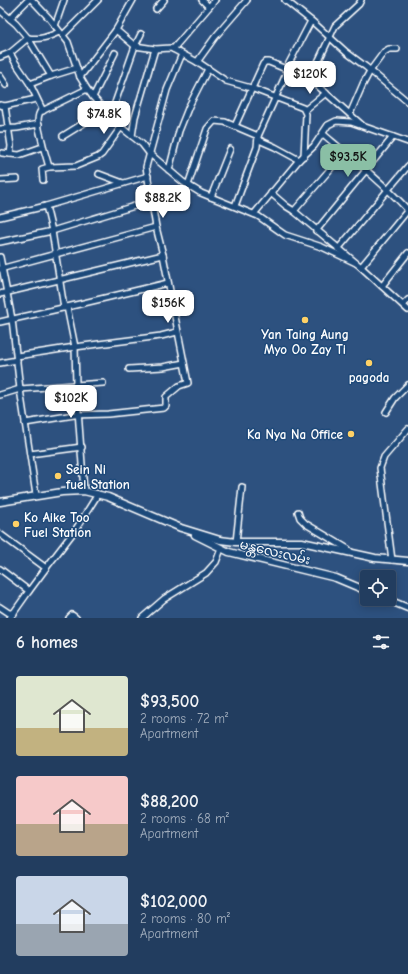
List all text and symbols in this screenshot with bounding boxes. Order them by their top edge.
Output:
pin: $120K [282,61,338,95]
text: $120K [293,66,327,81]
pin: $74.8K [71,101,137,135]
text: $74.8K [86,106,122,121]
pin: $93.5K [315,144,381,178]
text: $93.5K [329,149,367,164]
pin: $88.2K [130,185,196,219]
text: $88.2K [144,190,182,205]
pin: $156K [140,290,196,324]
text: $156K [151,295,185,310]
marker: Yan Taing Aung Myo Oo Zay Ti [300,315,310,325]
place label: Yan Taing Aung Myo Oo Zay Ti [261,327,349,357]
marker: pagoda [364,358,374,368]
place label: pagoda [349,370,389,385]
pin: $102K [43,385,99,419]
text: $102K [54,390,88,405]
place label: Ka Nya Na Office [247,427,344,442]
marker: Ka Nya Na Office [346,429,356,439]
place label: Sein Ni fuel Station [65,462,130,492]
marker: Sein Ni fuel Station [53,471,63,481]
place label: Ko Aike Too Fuel Station [24,510,91,540]
marker: Ko Aike Too Fuel Station [11,519,21,529]
street label: မန္တလေးလမ်း [238,536,312,570]
map controls [360,570,396,606]
button: locate [360,570,396,606]
icon: filters [370,631,392,653]
text: 6 homes [16,633,78,652]
icon: home [48,692,96,740]
text: $93,500 [140,692,199,711]
text: 2 rooms · 72 m² [140,711,228,726]
text: Apartment [140,726,198,741]
icon: home [48,792,96,840]
text: $88,200 [140,792,199,811]
text: 2 rooms · 68 m² [140,811,229,826]
text: Apartment [140,826,198,841]
icon: home [48,892,96,940]
text: $102,000 [140,892,208,911]
text: 2 rooms · 80 m² [140,911,230,926]
text: Apartment [140,926,198,941]

